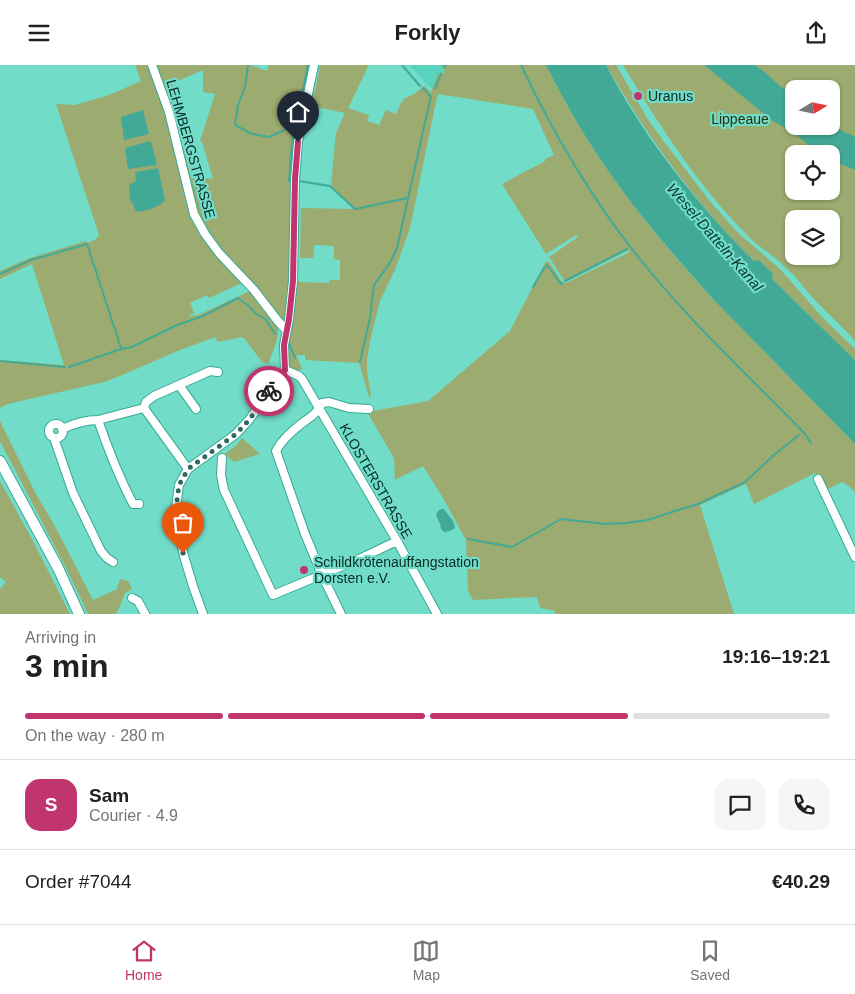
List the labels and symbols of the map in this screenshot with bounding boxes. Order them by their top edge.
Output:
street label: LEHMBERGSTRASSE [163,78,219,220]
north arrow [785,80,840,135]
place label: Uranus [648,88,693,104]
marker: Uranus [632,90,644,102]
pin [277,91,319,142]
park label: Lippeaue [711,111,769,127]
water label: Wesel-Datteln-Kanal [664,180,767,295]
courier [244,366,294,416]
street label: KLOSTERSTRASSE [336,420,416,542]
pin [162,502,204,553]
place label: Schildkrötenauffangstation Dorsten e.V. [314,554,479,586]
marker: Schildkrötenauffangstation Dorsten e.V. [298,564,310,576]

